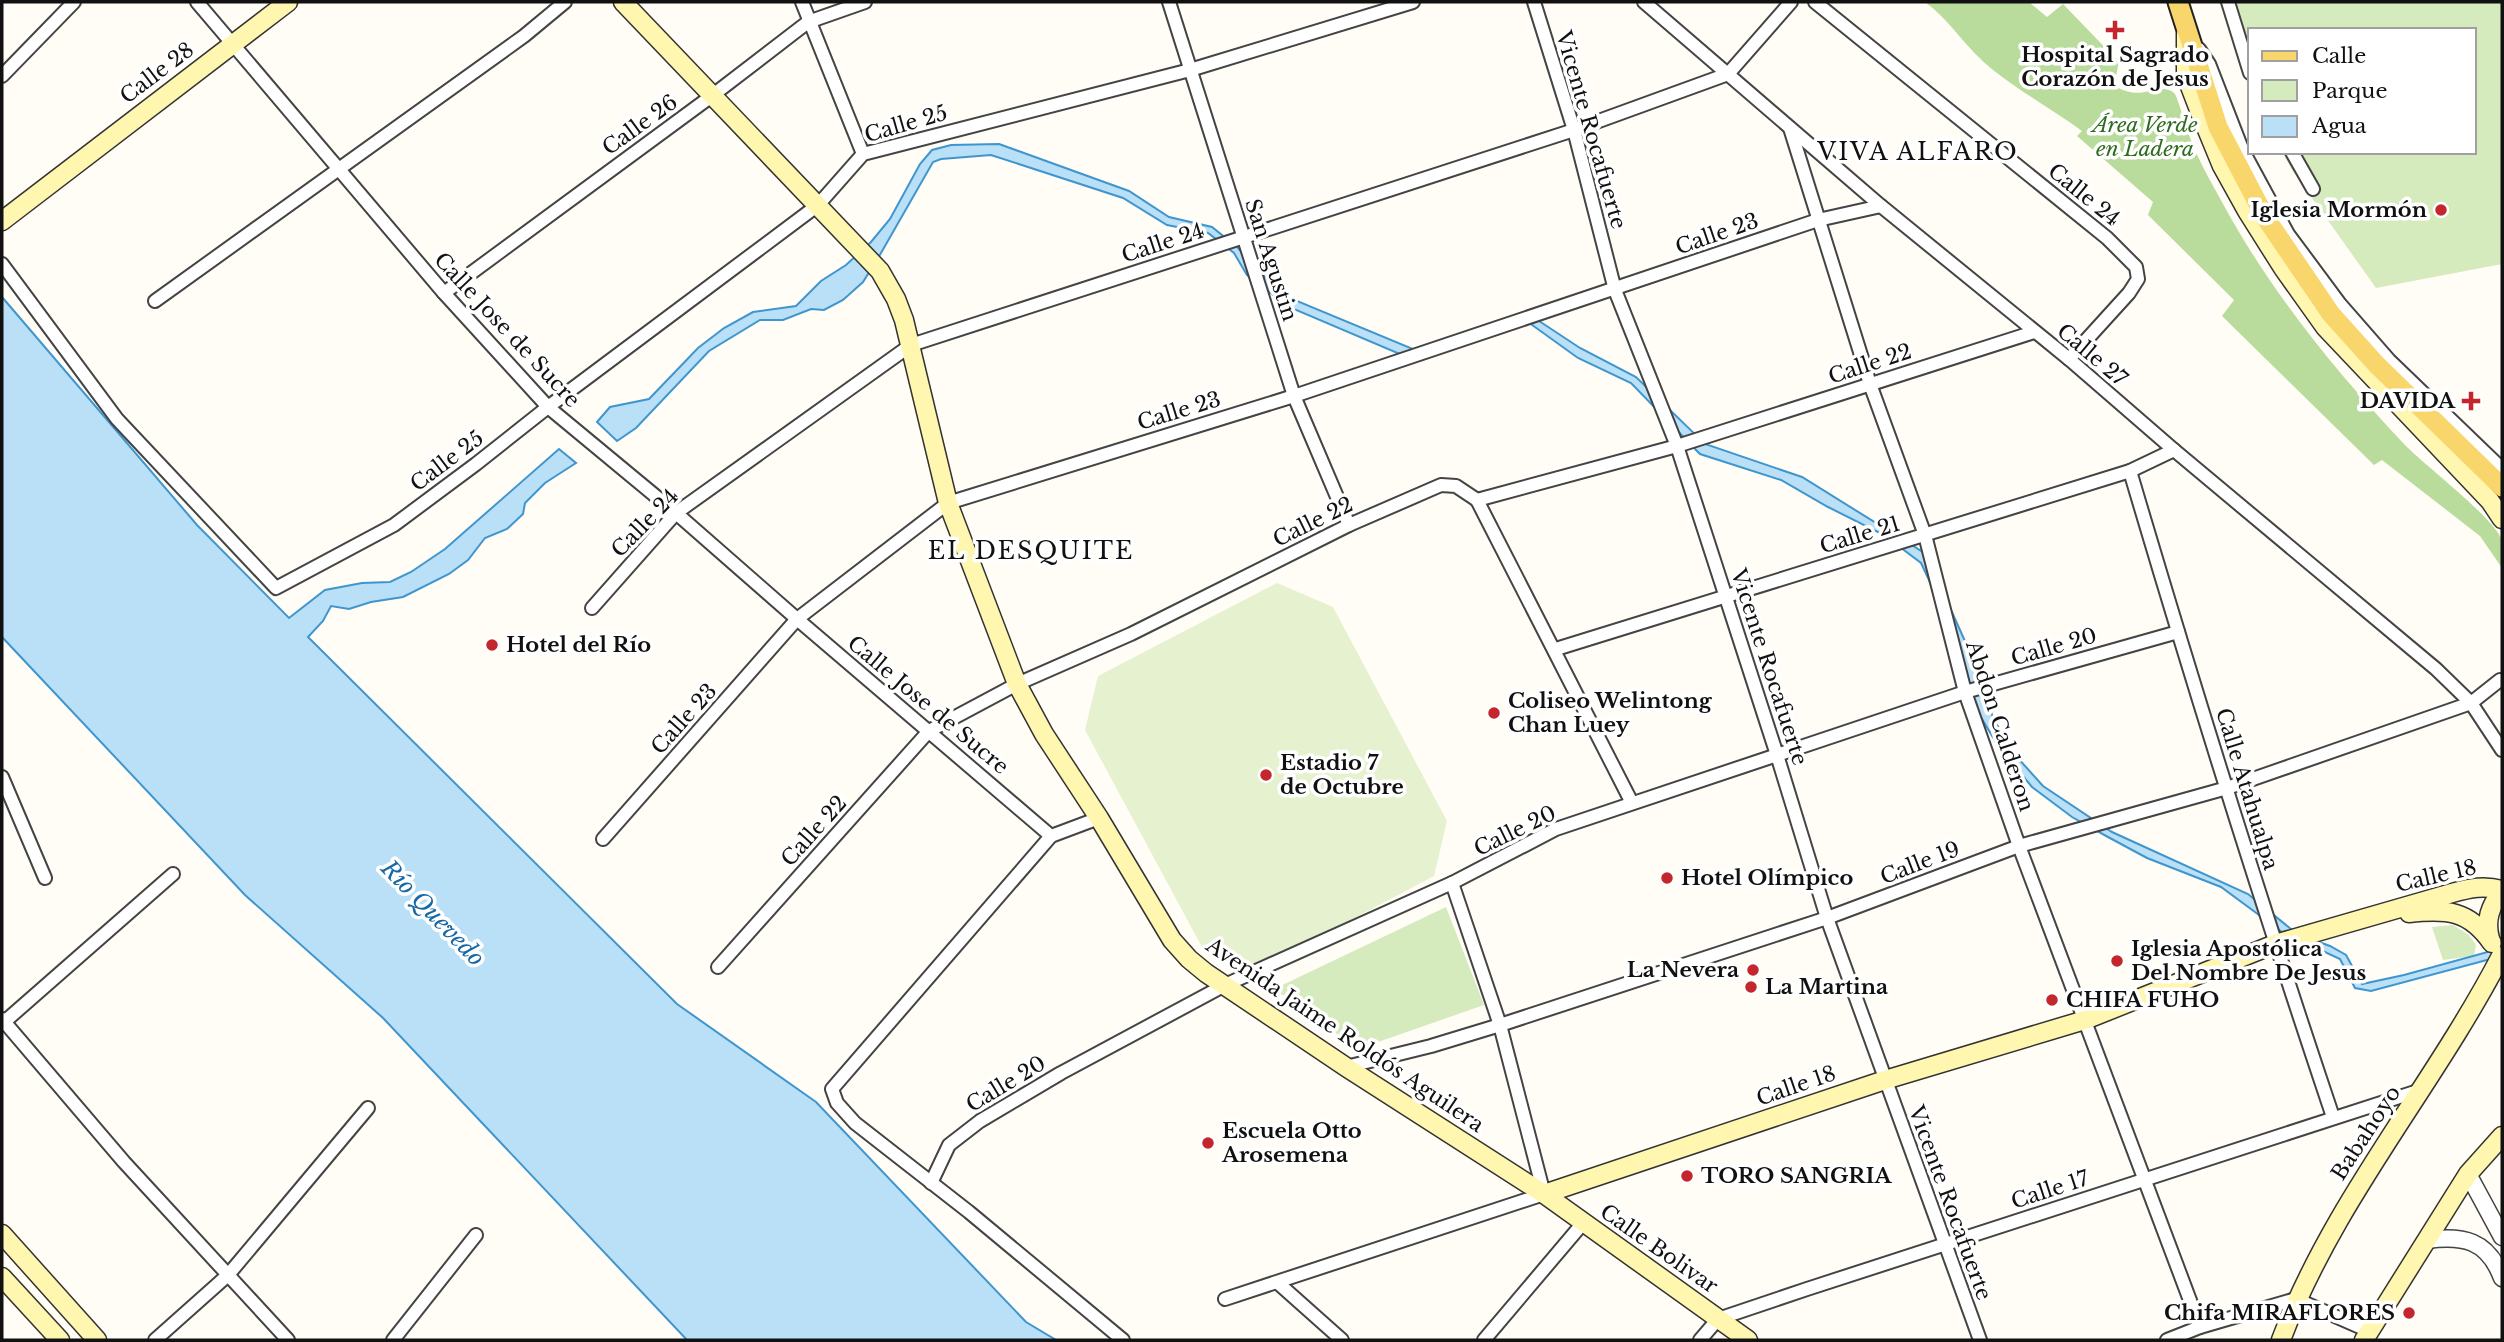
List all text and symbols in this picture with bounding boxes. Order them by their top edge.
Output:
marker: Hospital Sagrado Corazón de Jesus [2105,20,2125,40]
street label: Vicente Rocafuerte [1550,27,1632,232]
legend [2248,28,2476,154]
street label: Calle 28 [115,37,199,109]
place label: Hospital Sagrado Corazón de Jesus [2021,42,2209,92]
text: Calle [2312,43,2366,69]
text: Parque [2312,78,2387,104]
street label: Calle 26 [597,89,683,161]
street label: Calle 25 [862,100,950,148]
park label: Área Verde en Ladera [2089,112,2198,162]
text: Agua [2311,113,2367,139]
district label: VIVA ALFARO [1816,137,2019,166]
street label: Calle 24 [2043,158,2125,232]
street label: San Agustin [1239,196,1303,324]
place label: Iglesia Mormón [2251,197,2427,223]
marker: Iglesia Mormón [2433,202,2449,218]
street label: Calle 23 [1672,208,1762,260]
street label: Calle 24 [1118,217,1208,269]
street label: Calle Jose de Sucre [429,247,585,413]
street label: Calle 27 [2052,318,2133,392]
street label: Calle 22 [1825,338,1915,390]
street label: Calle 23 [1134,386,1224,436]
place label: DAVIDA [2360,388,2456,414]
marker: DAVIDA [2461,391,2481,411]
street label: Calle 25 [405,425,489,497]
street label: Calle 24 [606,483,684,563]
street label: Calle 22 [1269,491,1357,553]
street label: Calle 21 [1817,511,1903,559]
district label: EL DESQUITE [928,536,1134,565]
street label: Vicente Rocafuerte [1725,565,1813,768]
street label: Calle 20 [2008,622,2100,672]
street label: Calle Jose de Sucre [842,630,1014,780]
place label: Hotel del Río [506,632,651,658]
street label: Abdon Calderon [1960,636,2040,815]
marker: Hotel del Río [484,637,500,653]
street label: Calle 23 [646,678,722,760]
place label: Coliseo Welintong Chan Luey [1508,688,1713,738]
marker: Coliseo Welintong Chan Luey [1486,705,1502,721]
street label: Calle Atahualpa [2210,705,2284,873]
place label: Estadio 7 de Octubre [1280,750,1404,800]
marker: Estadio 7 de Octubre [1258,767,1274,783]
street label: Calle 22 [776,790,852,872]
street label: Calle 20 [1470,800,1560,862]
street label: Calle 19 [1877,836,1963,890]
water label: Río Quevedo [375,853,490,972]
street label: Calle 18 [2393,854,2479,898]
place label: Hotel Olímpico [1681,865,1853,891]
marker: Hotel Olímpico [1659,870,1675,886]
street label: Avenida Jaime Roldós Aguilera [1200,931,1489,1138]
place label: Iglesia Apostólica Del Nombre De Jesus [2131,936,2367,986]
marker: Iglesia Apostólica Del Nombre De Jesus [2109,953,2125,969]
place label: La Nevera [1627,957,1739,983]
marker: La Nevera [1745,962,1761,978]
place label: La Martina [1765,974,1888,1000]
marker: La Martina [1743,979,1759,995]
place label: CHIFA FUHO [2066,987,2219,1013]
marker: CHIFA FUHO [2044,992,2060,1008]
street label: Calle 20 [962,1050,1050,1118]
street label: Calle 18 [1753,1060,1839,1112]
street label: Babahoyo [2326,1081,2406,1185]
street label: Vicente Rocafuerte [1902,1101,1997,1304]
place label: Escuela Otto Arosemena [1221,1118,1362,1168]
marker: Escuela Otto Arosemena [1200,1135,1216,1151]
place label: TORO SANGRIA [1701,1163,1892,1189]
street label: Calle 17 [2008,1165,2093,1215]
marker: TORO SANGRIA [1679,1168,1695,1184]
street label: Calle Bolivar [1595,1199,1723,1299]
place label: Chifa MIRAFLORES [2164,1300,2395,1326]
marker: Chifa MIRAFLORES [2401,1305,2417,1321]

